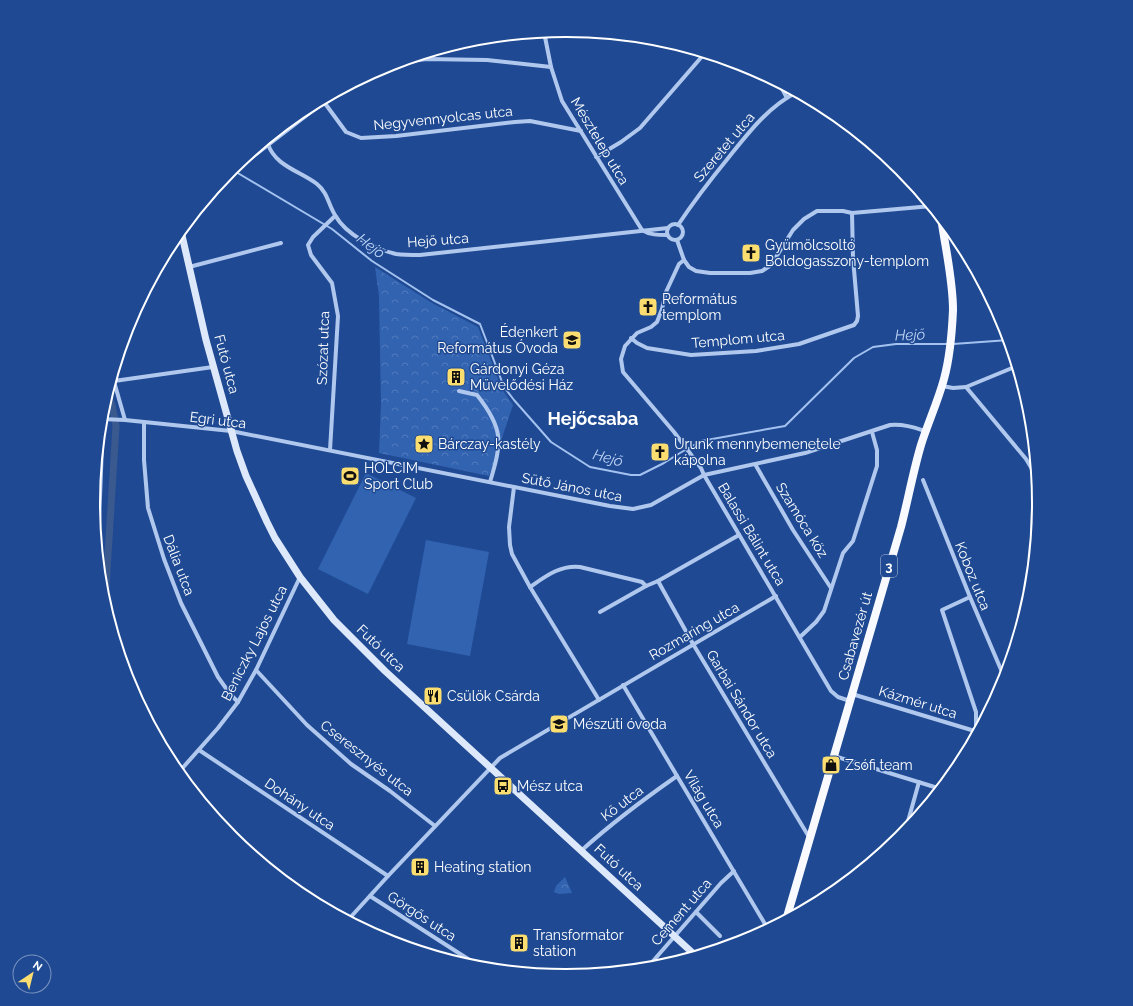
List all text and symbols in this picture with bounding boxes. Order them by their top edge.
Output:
street label: Mésztelep utca [568,94,632,188]
street label: Negyvennyolcas utca [373,103,513,133]
street label: Szeretet utca [690,109,758,185]
water label: Hejő [353,230,389,262]
street label: Hejő utca [407,230,469,250]
place label: Gyümölcsoltó Boldogasszony-templom [765,237,929,269]
church icon: Gyümölcsoltó Boldogasszony-templom [740,242,762,264]
place label: Református templom [662,291,737,323]
church icon: Református templom [637,296,659,318]
street label: Szózat utca [314,311,332,385]
place label: Édenkert Református Óvoda [437,323,558,356]
water label: Hejő [894,325,926,345]
street label: Templom utca [691,327,785,351]
school or university icon: Édenkert Református Óvoda [561,329,583,351]
street label: Futó utca [211,333,243,395]
place label: Gárdonyi Géza Művelődési Ház [470,361,573,393]
building icon: Gárdonyi Géza Művelődési Ház [445,366,467,388]
district label: Hejőcsaba [548,408,638,429]
street label: Egri utca [189,409,247,431]
place icon: Bárczay-kastély [413,433,435,455]
place label: Bárczay-kastély [438,436,541,452]
place label: Urunk mennybemenetele kápolna [674,436,841,468]
church icon: Urunk mennybemenetele kápolna [649,441,671,463]
water label: Hejő [591,445,625,471]
place label: HOLCIM Sport Club [364,460,433,492]
sports icon: HOLCIM Sport Club [339,465,361,487]
street label: Sütő János utca [520,469,624,505]
street label: Balassi Bálint utca [715,480,789,588]
street label: Szamóca köz [773,480,831,560]
street label: Dália utca [160,532,198,598]
street label: Koboz utca [952,539,994,613]
road number: 3 [881,555,897,577]
street label: Beniczky Lajos utca [218,583,290,703]
street label: Csabavezér út [835,590,875,682]
street label: Rozmaring utca [646,599,742,663]
street label: Futó utca [354,621,408,675]
street label: Garbai Sándor utca [703,647,781,761]
street label: Kázmér utca [877,683,959,721]
restaurant icon: Csülök Csárda [422,685,444,707]
place label: Csülök Csárda [447,688,540,704]
school or university icon: Mészúti óvoda [548,713,570,735]
place label: Mészúti óvoda [573,716,667,732]
street label: Cseresznyés utca [317,717,417,799]
shop icon: Zsófi team [820,754,842,776]
place label: Zsófi team [845,757,913,773]
street label: Világ utca [681,767,727,831]
street label: Dohány utca [262,775,338,833]
bus stop icon: Mész utca [492,775,514,797]
place label: Mész utca [517,778,583,794]
street label: Kő utca [598,782,646,824]
street label: Futó utca [591,840,647,894]
building icon: Heating station [409,856,431,878]
place label: Heating station [434,859,531,875]
street label: Cement utca [648,875,714,949]
street label: Görgős utca [385,888,459,944]
place label: Transformator station [533,927,624,959]
building icon: Transformator station [508,932,530,954]
north arrow [12,954,52,994]
text: N [30,958,45,974]

